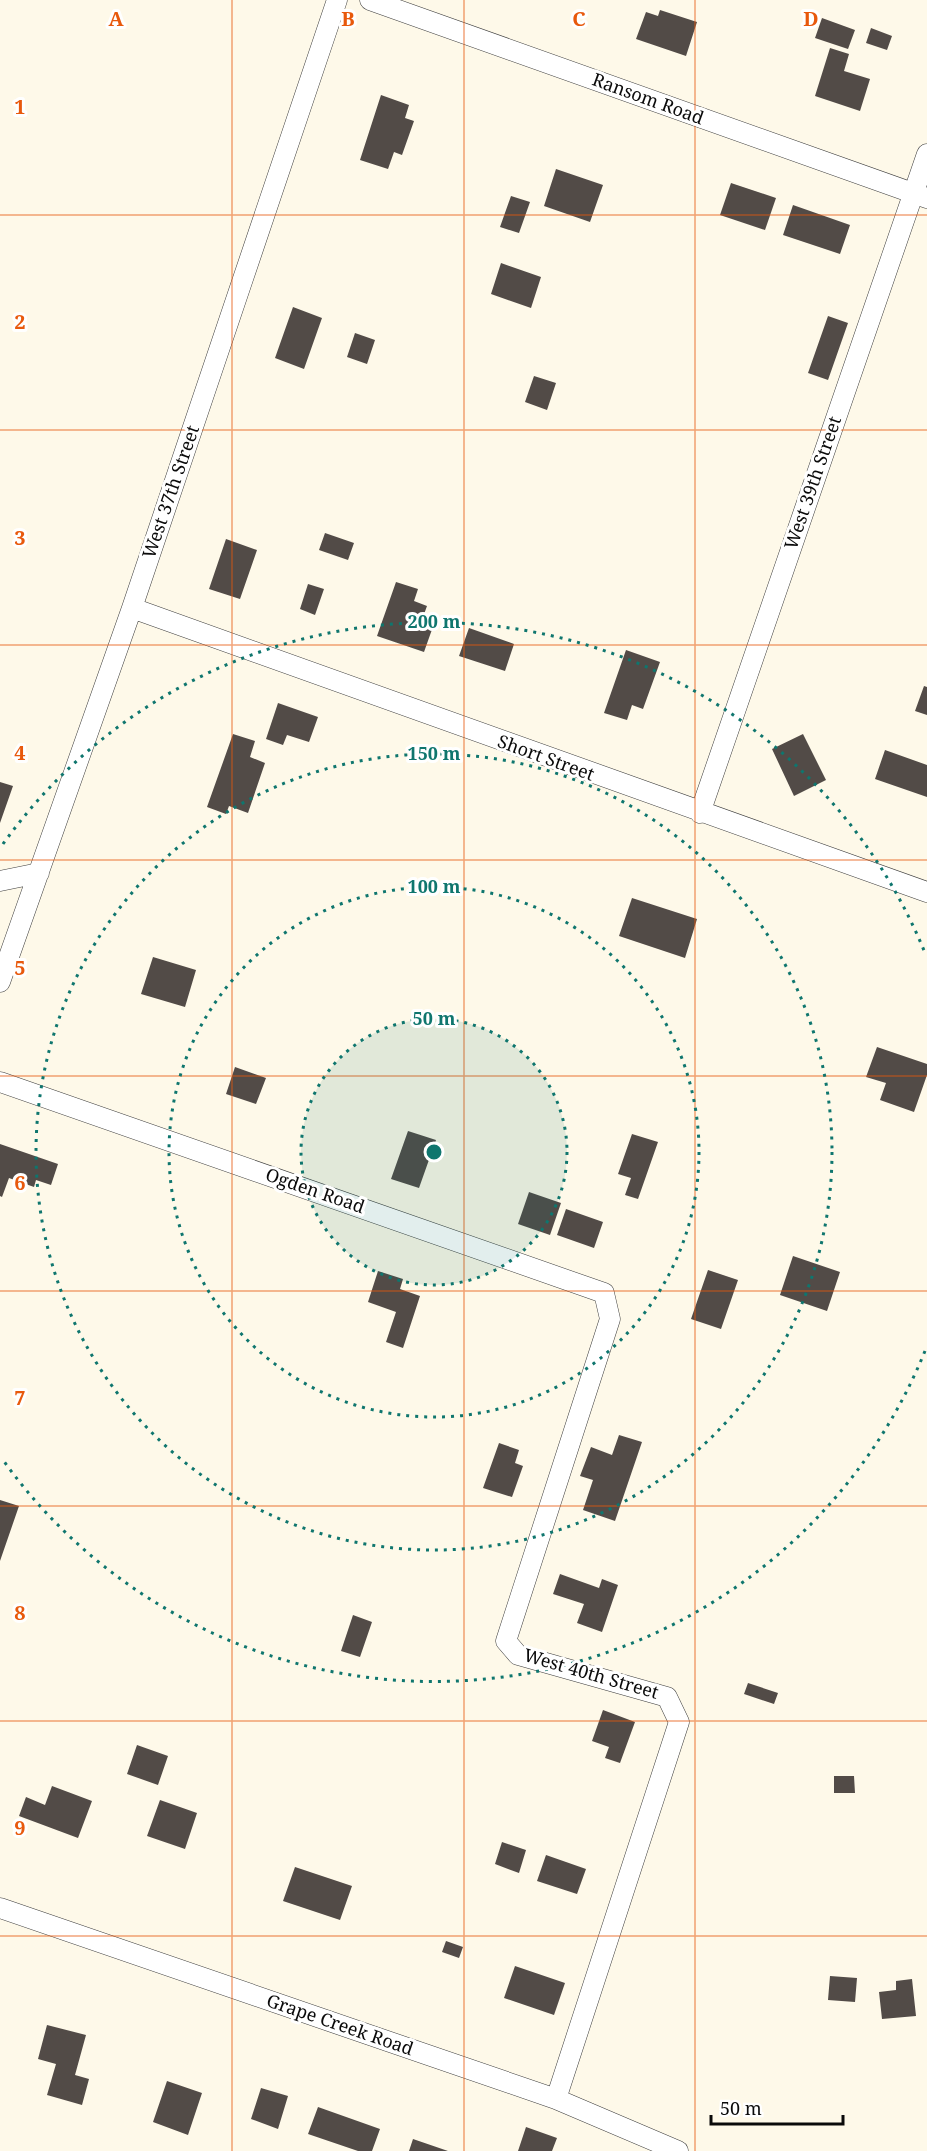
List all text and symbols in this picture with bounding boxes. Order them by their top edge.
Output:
text: A [108,5,124,32]
text: B [341,5,355,32]
text: C [572,5,586,32]
text: D [803,5,819,32]
street label: Ransom Road [589,67,707,129]
text: 1 [14,93,26,120]
text: 2 [14,308,26,335]
street label: West 39th Street [778,413,846,552]
street label: West 37th Street [136,422,204,561]
text: 3 [14,524,26,551]
text: 200 m [408,609,461,633]
street label: Short Street [495,728,598,786]
text: 4 [14,739,26,766]
text: 150 m [408,741,461,765]
text: 100 m [408,874,461,898]
text: 5 [14,954,26,981]
text: 50 m [413,1006,456,1030]
centre of rings [424,1142,444,1162]
street label: Ogden Road [263,1162,368,1218]
text: 6 [14,1169,26,1196]
text: 7 [14,1384,26,1411]
text: 8 [14,1599,26,1626]
street label: West 40th Street [521,1642,662,1704]
text: 9 [14,1814,26,1841]
street label: Grape Creek Road [264,1988,417,2060]
scale bar [711,2088,843,2126]
text: 50 m [720,2096,762,2120]

